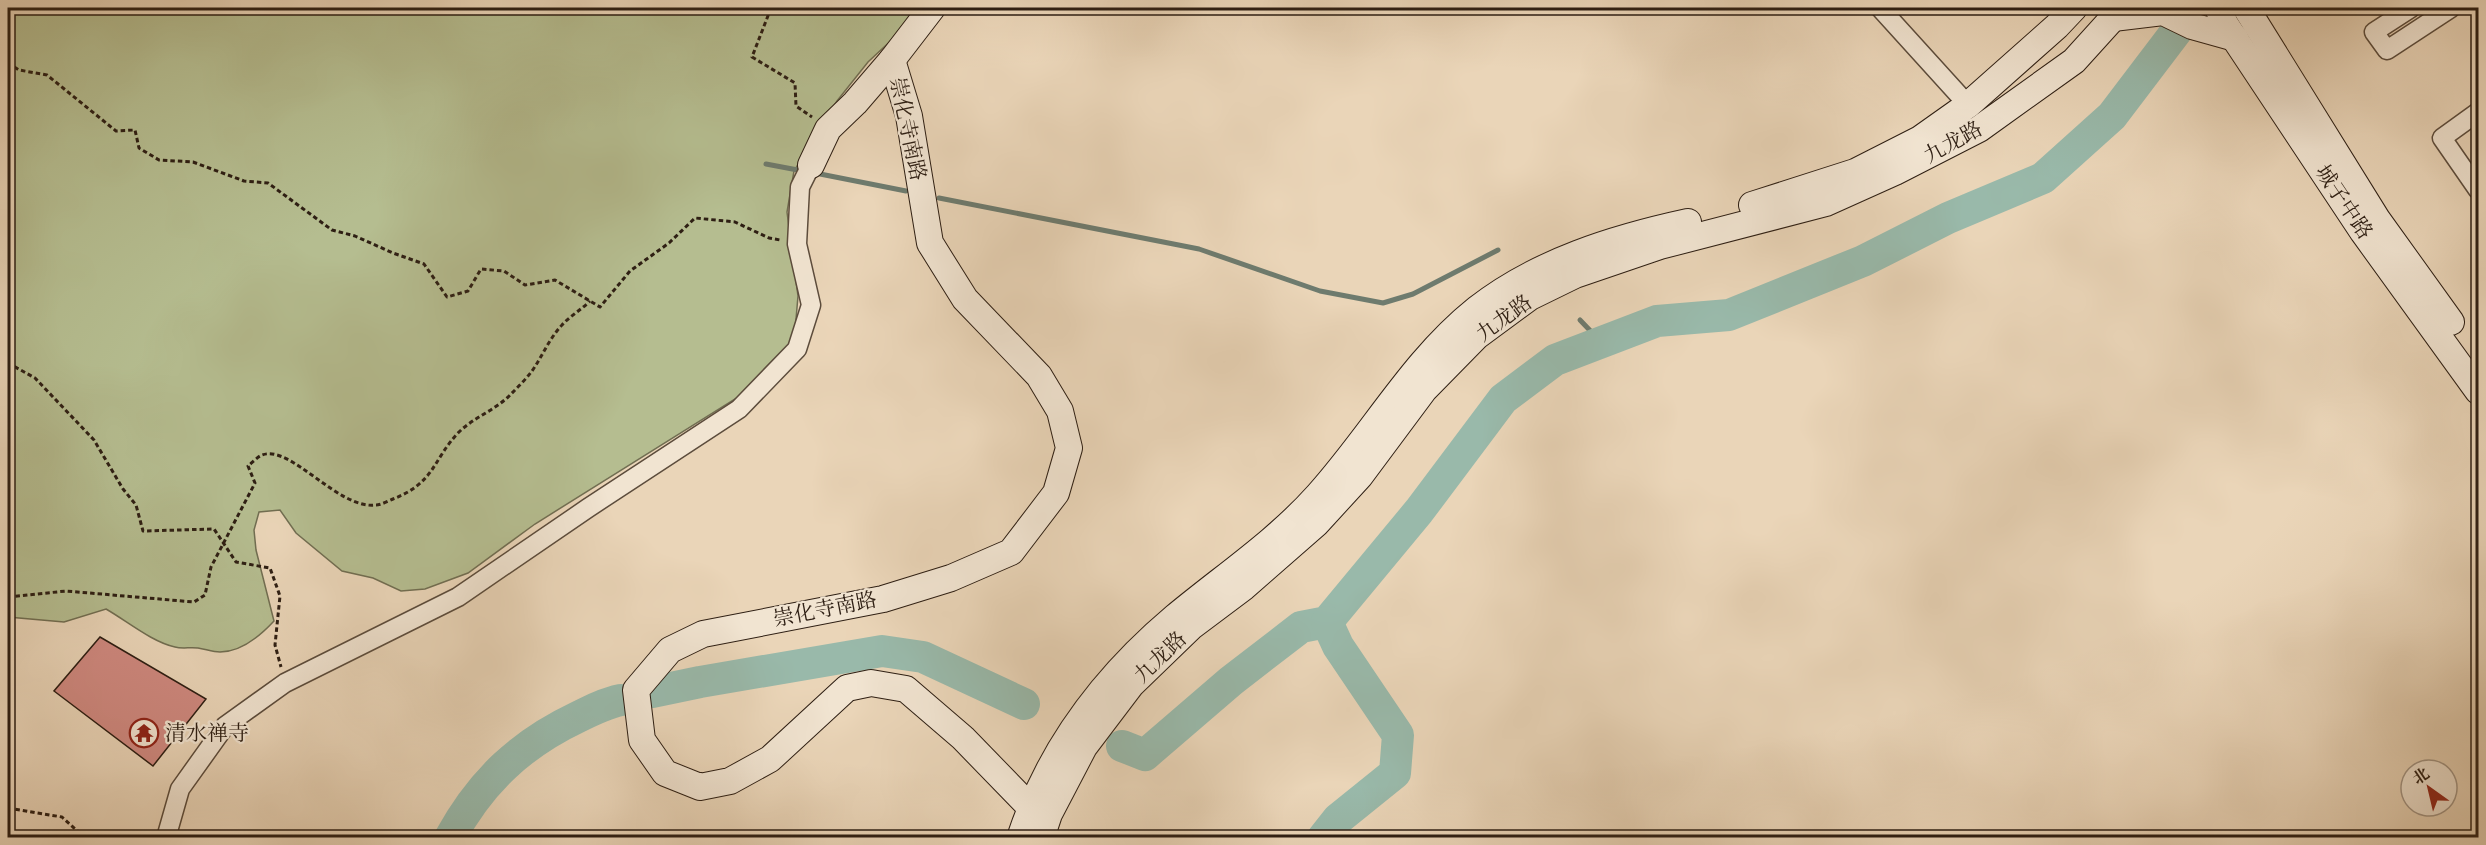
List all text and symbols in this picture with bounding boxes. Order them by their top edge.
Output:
street label: 崇化寺南路 [884,75,933,183]
street label: 九龙路 [1919,114,1987,169]
street label: 城子中路 [2310,159,2379,244]
street label: 九龙路 [1470,288,1537,347]
street label: 崇化寺南路 [771,585,879,632]
street label: 九龙路 [1128,625,1192,688]
temple icon: 清水禅寺 [128,717,160,749]
place label: 清水禅寺 [165,719,249,746]
north arrow [2399,758,2459,818]
text: 北 [2408,763,2433,789]

